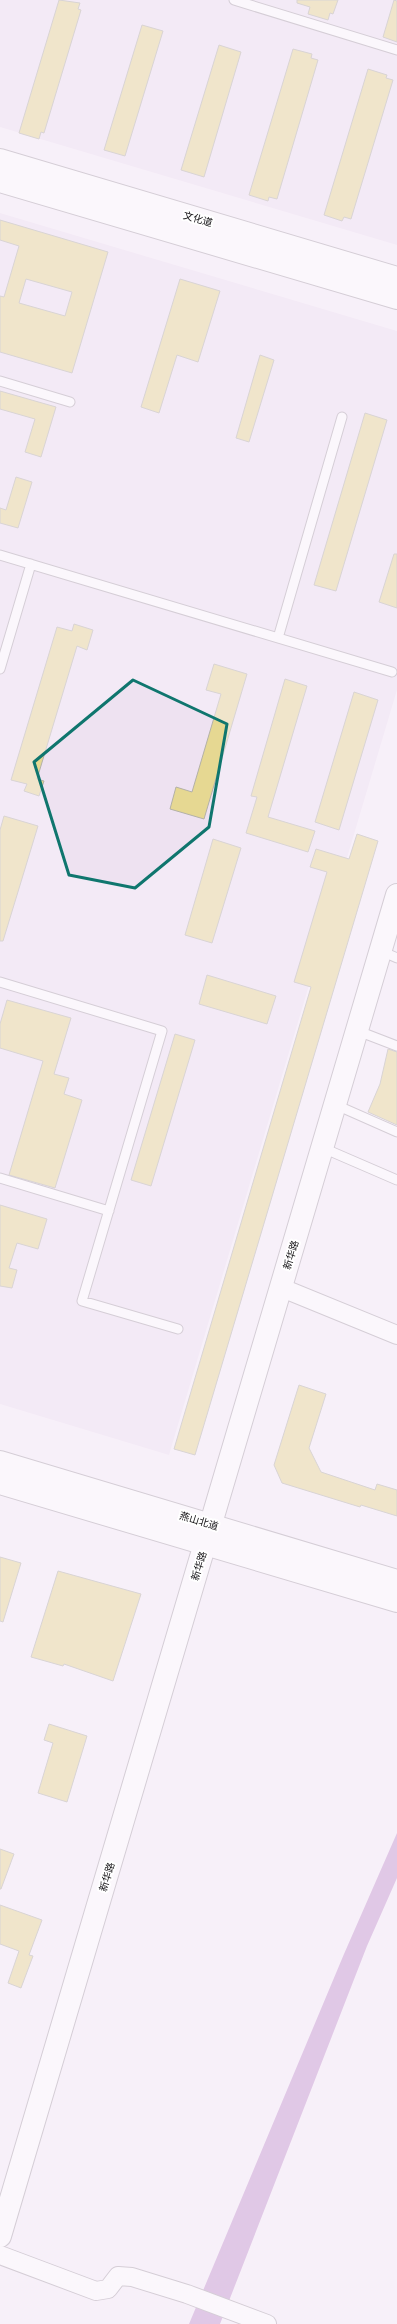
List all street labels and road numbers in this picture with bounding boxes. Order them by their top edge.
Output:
street label: 文化道 [182,210,214,228]
street label: 新华路 [281,1239,301,1271]
street label: 燕山北道 [178,1510,220,1532]
street label: 新华路 [189,1550,209,1582]
street label: 新华路 [97,1861,117,1893]

